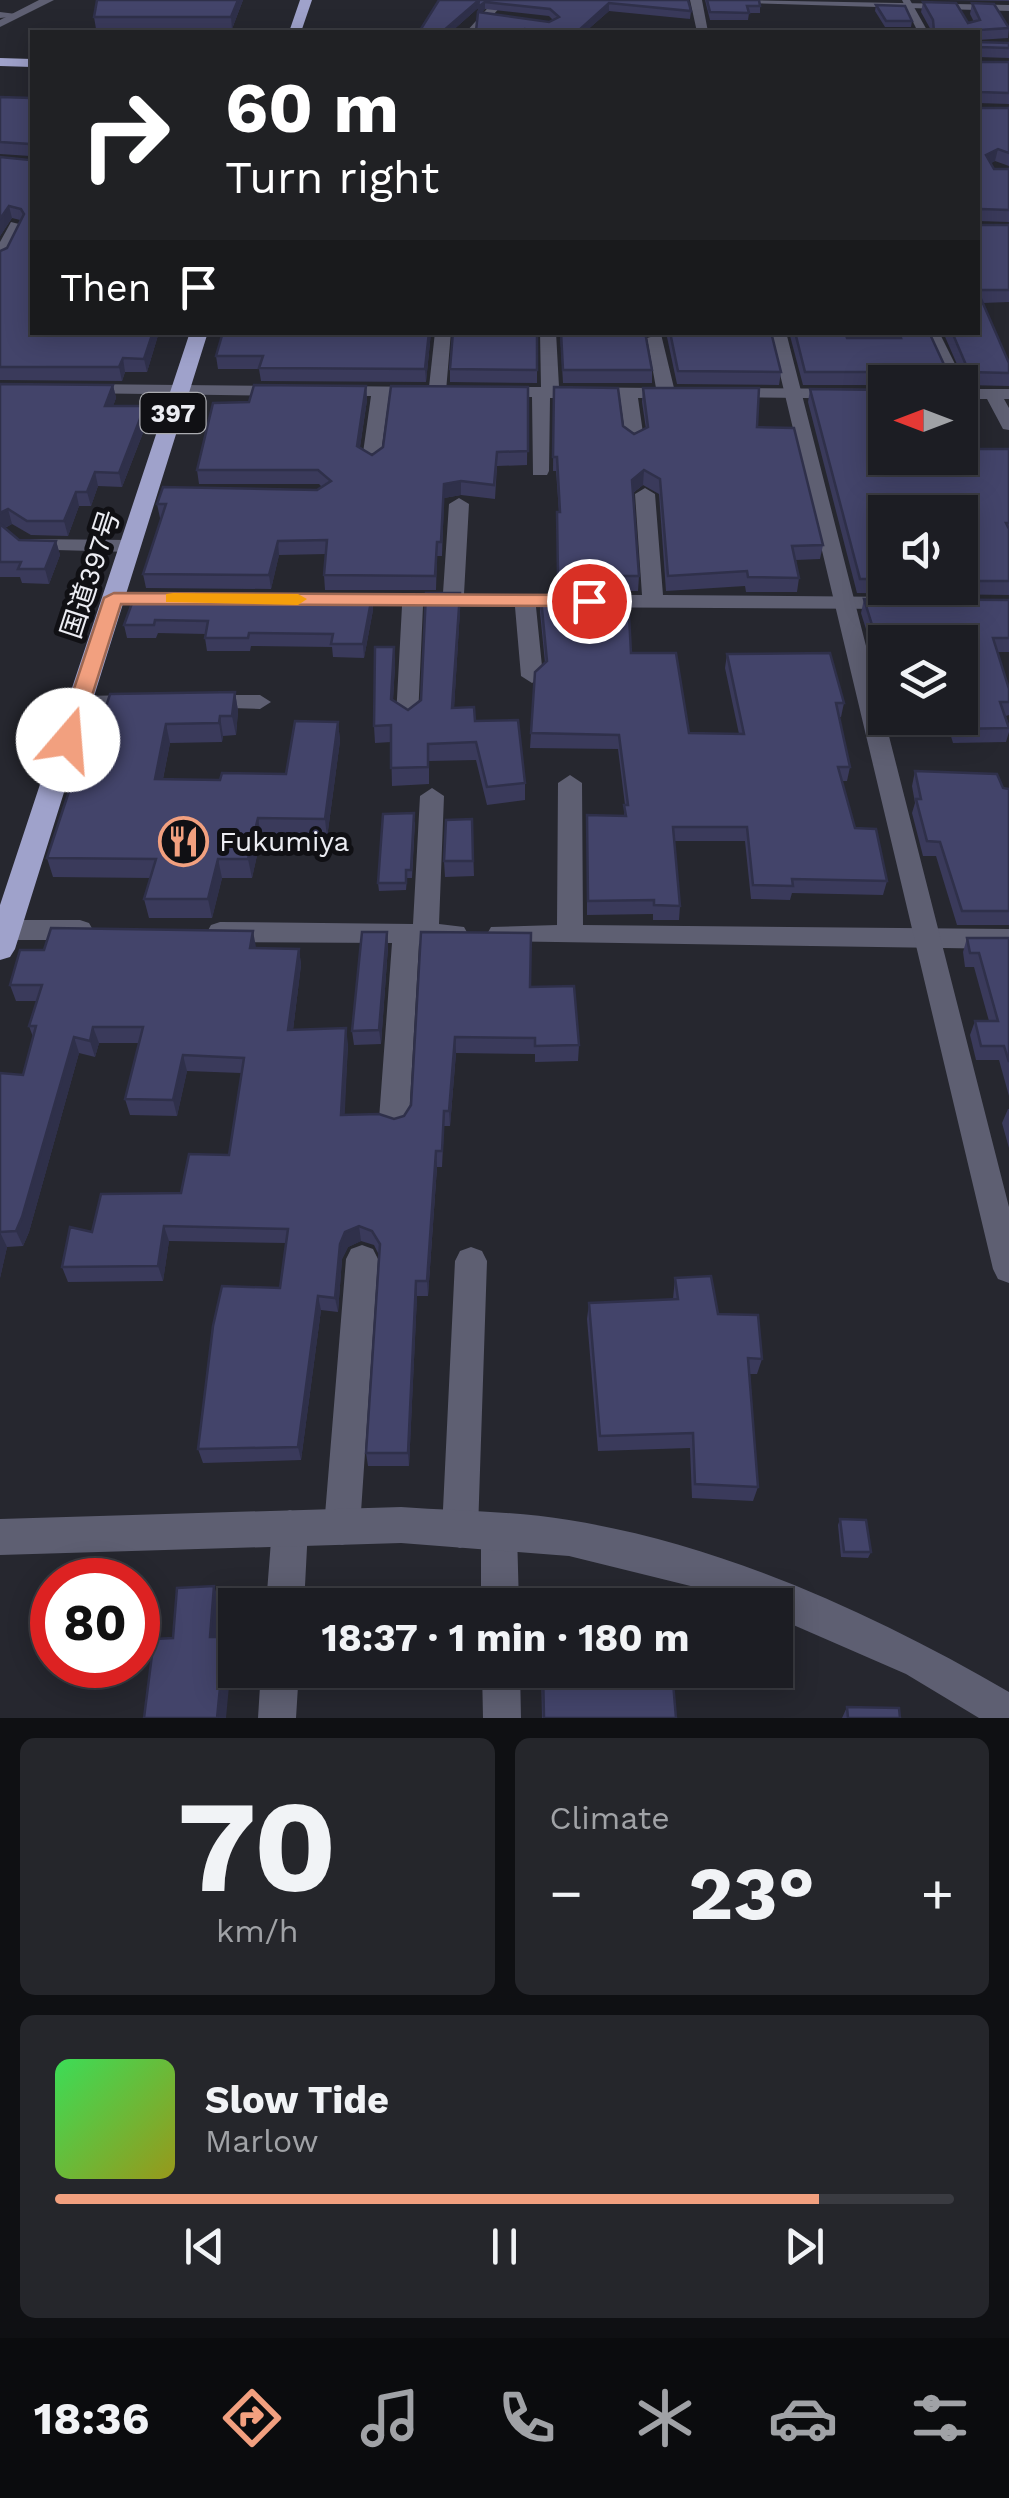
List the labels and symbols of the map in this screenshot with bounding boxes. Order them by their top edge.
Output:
north arrow [868,365,978,475]
road number: 397 [140,393,206,433]
street label: 国道397号 [54,506,127,642]
pin [547,559,632,644]
position arrow [16,688,120,792]
restaurant icon: Fukumiya [158,815,210,867]
place label: Fukumiya [219,825,350,858]
speed limit sign: 80 [30,1558,160,1688]

